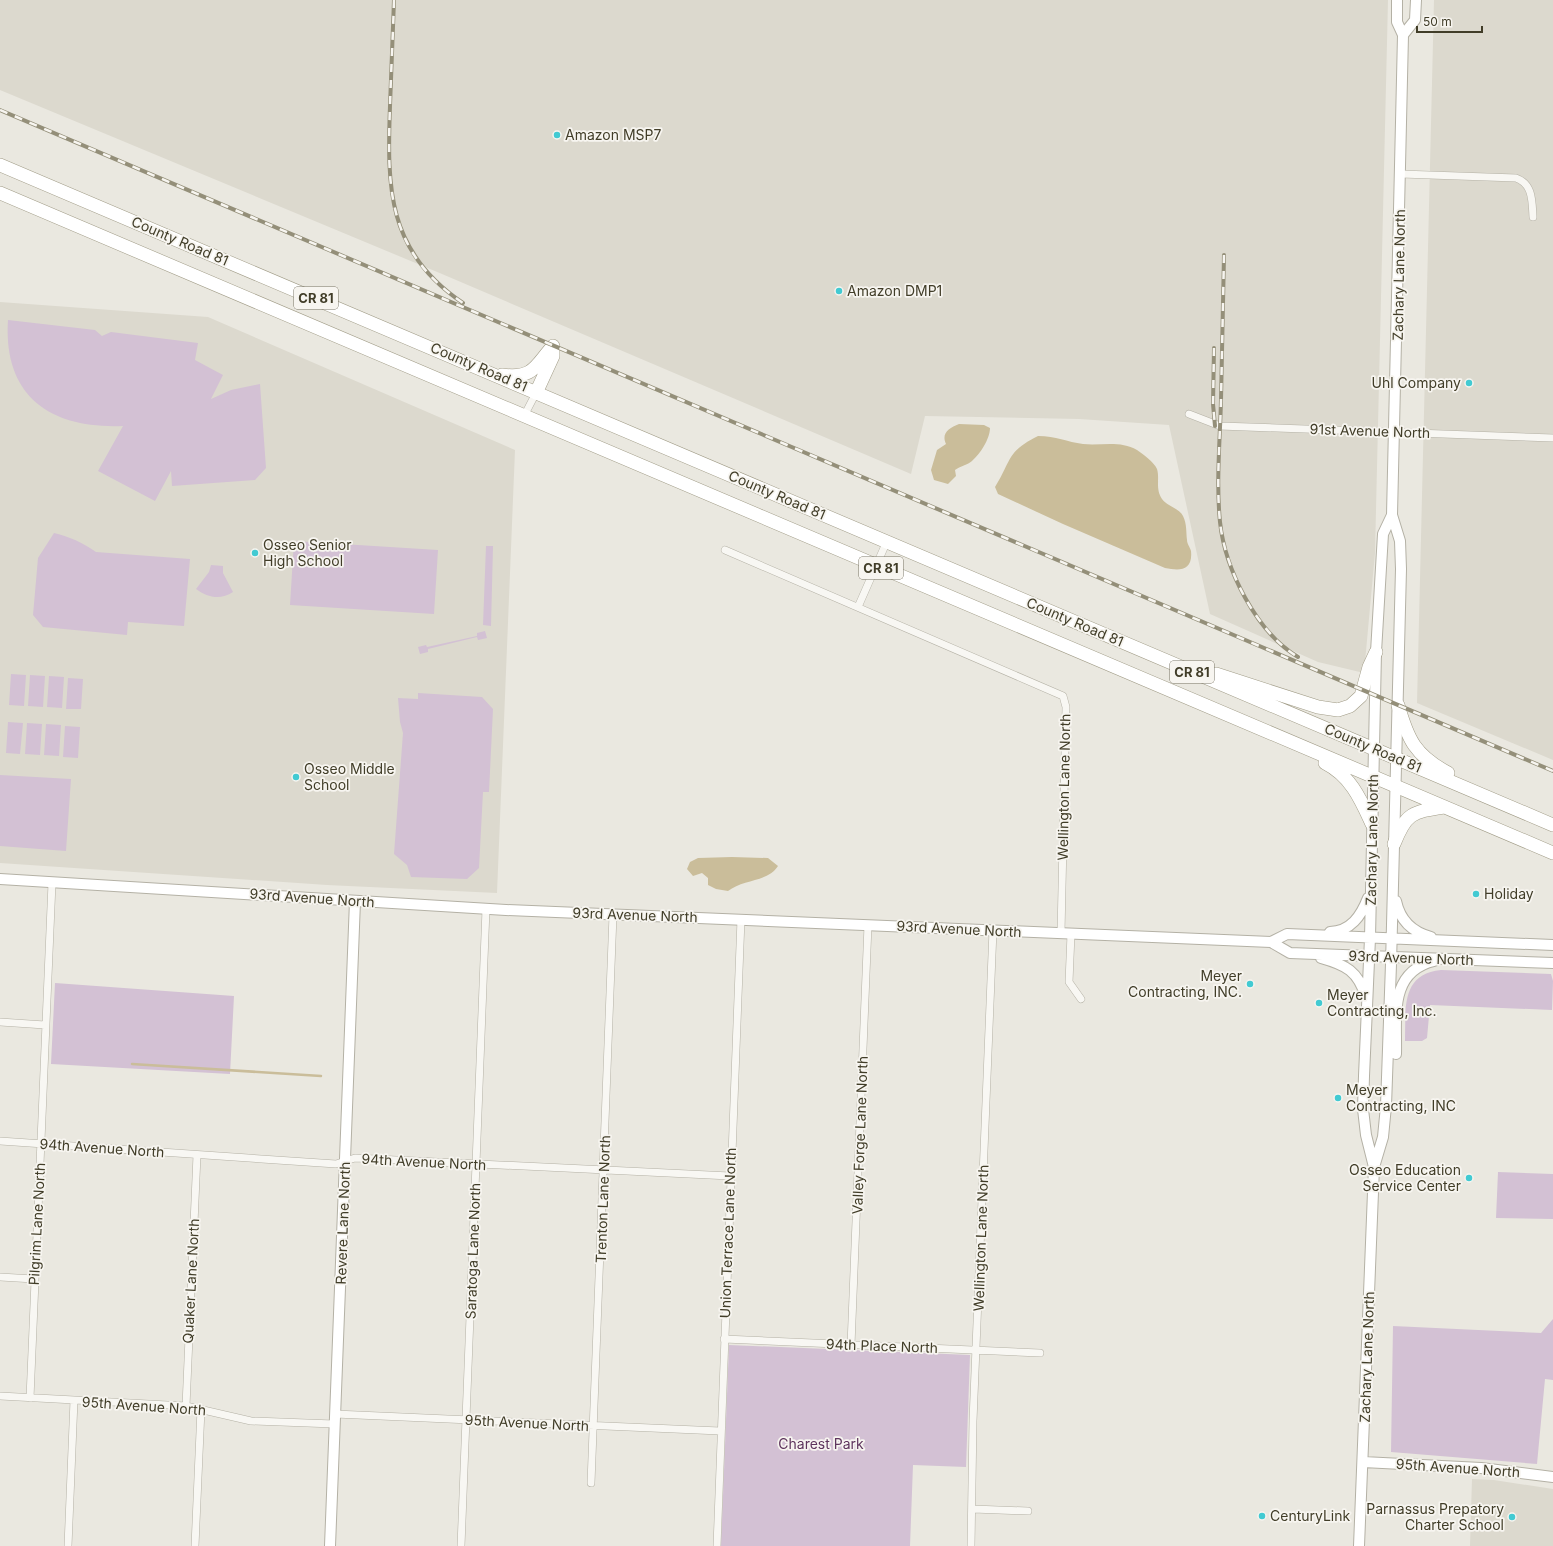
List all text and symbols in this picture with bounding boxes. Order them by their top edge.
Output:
scale bar [1417,8,1482,34]
text: 50 m [1423,14,1452,29]
place label: Amazon MSP7 [565,126,661,143]
marker: Amazon MSP7 [552,130,562,140]
street label: Zachary Lane North [1389,209,1408,341]
street label: County Road 81 [129,212,231,269]
place label: Amazon DMP1 [847,282,942,299]
marker: Amazon DMP1 [834,286,844,296]
road number: CR 81 [294,287,338,309]
street label: County Road 81 [428,338,530,395]
place label: Uhl Company [1372,374,1461,391]
marker: Uhl Company [1464,378,1474,388]
street label: 91st Avenue North [1309,420,1431,441]
street label: County Road 81 [726,466,828,523]
place label: Osseo Senior High School [263,536,351,569]
marker: Osseo Senior High School [250,548,260,558]
road number: CR 81 [859,557,903,579]
street label: County Road 81 [1024,593,1126,650]
road number: CR 81 [1170,661,1214,683]
street label: Wellington Lane North [1054,713,1073,861]
street label: County Road 81 [1322,719,1424,776]
place label: Osseo Middle School [304,760,395,793]
marker: Osseo Middle School [291,772,301,782]
street label: Zachary Lane North [1362,774,1381,906]
street label: 93rd Avenue North [249,885,375,910]
place label: Holiday [1484,885,1534,902]
marker: Holiday [1471,889,1481,899]
street label: 93rd Avenue North [572,904,698,925]
street label: 93rd Avenue North [896,917,1022,940]
street label: 93rd Avenue North [1348,947,1474,968]
place label: Meyer Contracting, INC. [1128,967,1242,1000]
marker: Meyer Contracting, INC. [1245,979,1255,989]
place label: Meyer Contracting, Inc. [1327,986,1436,1019]
marker: Meyer Contracting, Inc. [1314,998,1324,1008]
street label: Valley Forge Lane North [848,1055,871,1215]
place label: Meyer Contracting, INC [1346,1081,1456,1114]
marker: Meyer Contracting, INC [1333,1093,1343,1103]
street label: 94th Avenue North [39,1135,165,1160]
street label: Trenton Lane North [592,1135,613,1263]
street label: Union Terrace Lane North [716,1147,739,1319]
street label: 94th Avenue North [361,1150,487,1173]
street label: Revere Lane North [332,1161,353,1285]
place label: Osseo Education Service Center [1349,1161,1461,1194]
street label: Pilgrim Lane North [25,1162,48,1286]
street label: Wellington Lane North [969,1164,992,1312]
marker: Osseo Education Service Center [1464,1173,1474,1183]
street label: Saratoga Lane North [462,1182,483,1320]
street label: Quaker Lane North [179,1218,202,1344]
street label: Zachary Lane North [1356,1291,1377,1423]
street label: 94th Place North [826,1335,938,1356]
street label: 95th Avenue North [81,1393,207,1418]
street label: 95th Avenue North [464,1411,590,1434]
park label: Charest Park [778,1435,864,1452]
street label: 95th Avenue North [1395,1455,1521,1480]
place label: Parnassus Prepatory Charter School [1366,1500,1504,1533]
place label: CenturyLink [1270,1507,1351,1524]
marker: CenturyLink [1257,1511,1267,1521]
marker: Parnassus Prepatory Charter School [1507,1512,1517,1522]

